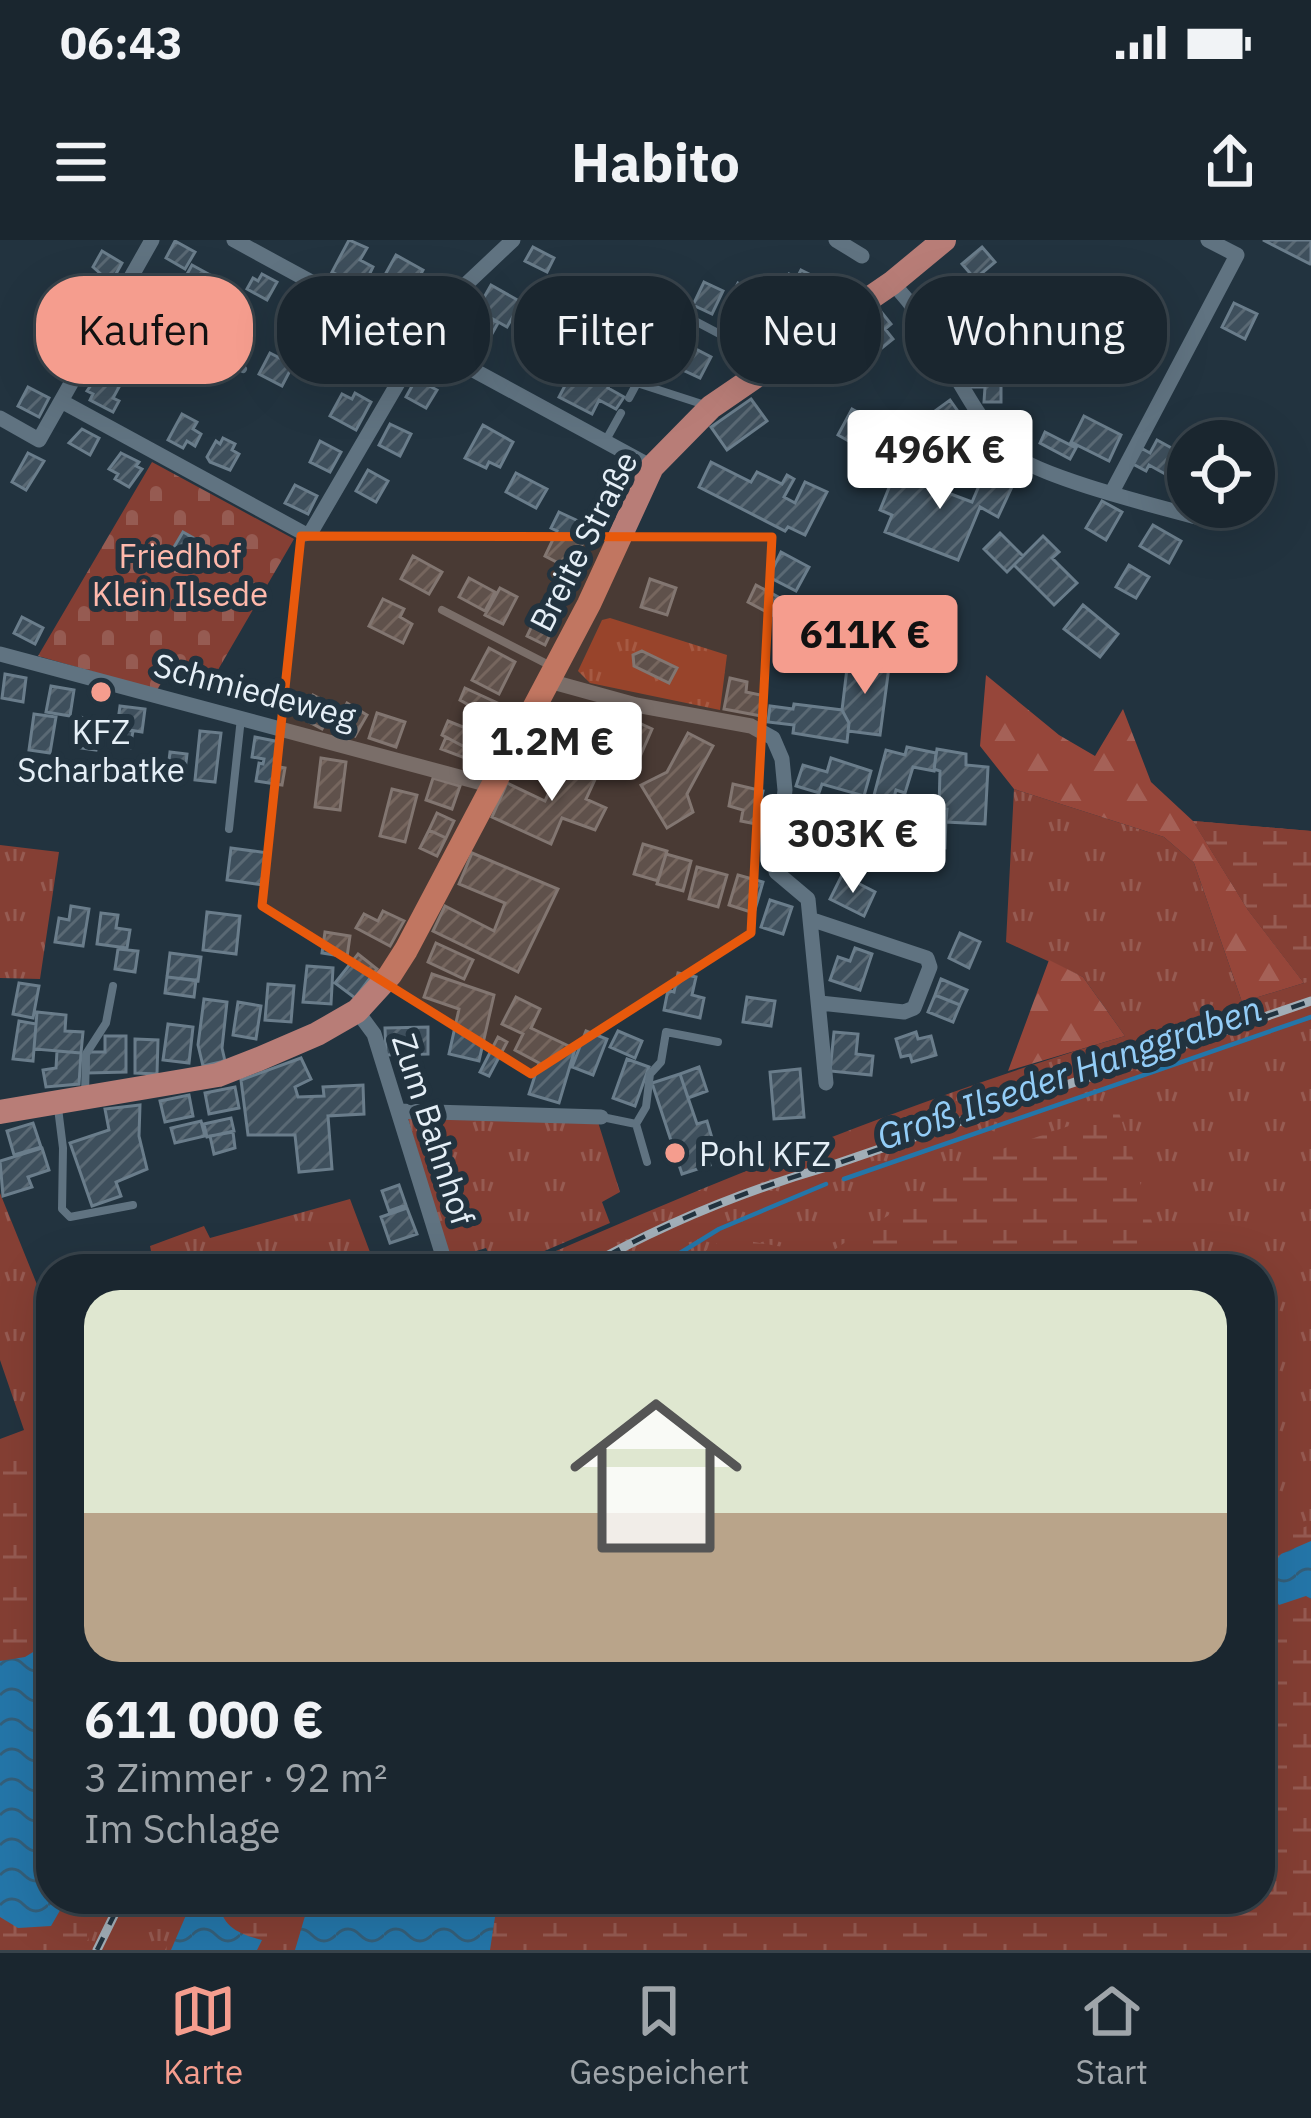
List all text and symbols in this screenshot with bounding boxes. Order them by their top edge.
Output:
text: 06:43 [60,13,183,71]
text: Habito [571,127,740,197]
icon: menu [48,129,114,195]
icon: share [1197,129,1263,195]
chip: Kaufen [36,276,253,384]
chip: Mieten [277,276,490,384]
chip: Filter [514,276,696,384]
chip: Neu [720,276,881,384]
chip: Wohnung [905,276,1167,384]
pin: 496K € [842,410,1038,512]
map controls [1167,420,1275,528]
button: locate [1167,420,1275,528]
text: 496K € [874,423,1006,474]
street label: Breite Straße [519,444,647,638]
park label: Friedhof Klein Ilsede [92,534,268,615]
pin: 611K € [767,595,963,697]
text: 611K € [799,608,931,659]
street label: Schmiedeweg [149,642,361,738]
marker: KFZ Scharbatke [88,679,114,705]
pin: 1.2M € [454,702,650,804]
place label: KFZ Scharbatke [17,710,185,791]
text: 1.2M € [490,715,614,766]
pin: 303K € [755,794,951,896]
text: 303K € [787,807,919,858]
water label: Groß Ilseder Hanggraben [871,984,1267,1160]
street label: Zum Bahnhof [383,1028,485,1230]
place label: Pohl KFZ [699,1132,831,1175]
marker: Pohl KFZ [662,1140,688,1166]
icon: home [548,1368,764,1584]
text: 611 000 € [84,1686,324,1752]
text: 3 Zimmer · 92 m² [84,1752,387,1803]
text: Im Schlage [84,1803,280,1854]
tab: Karte [163,1978,243,2093]
tab: Gespeichert [569,1978,749,2093]
tab: Start [1076,1978,1148,2093]

